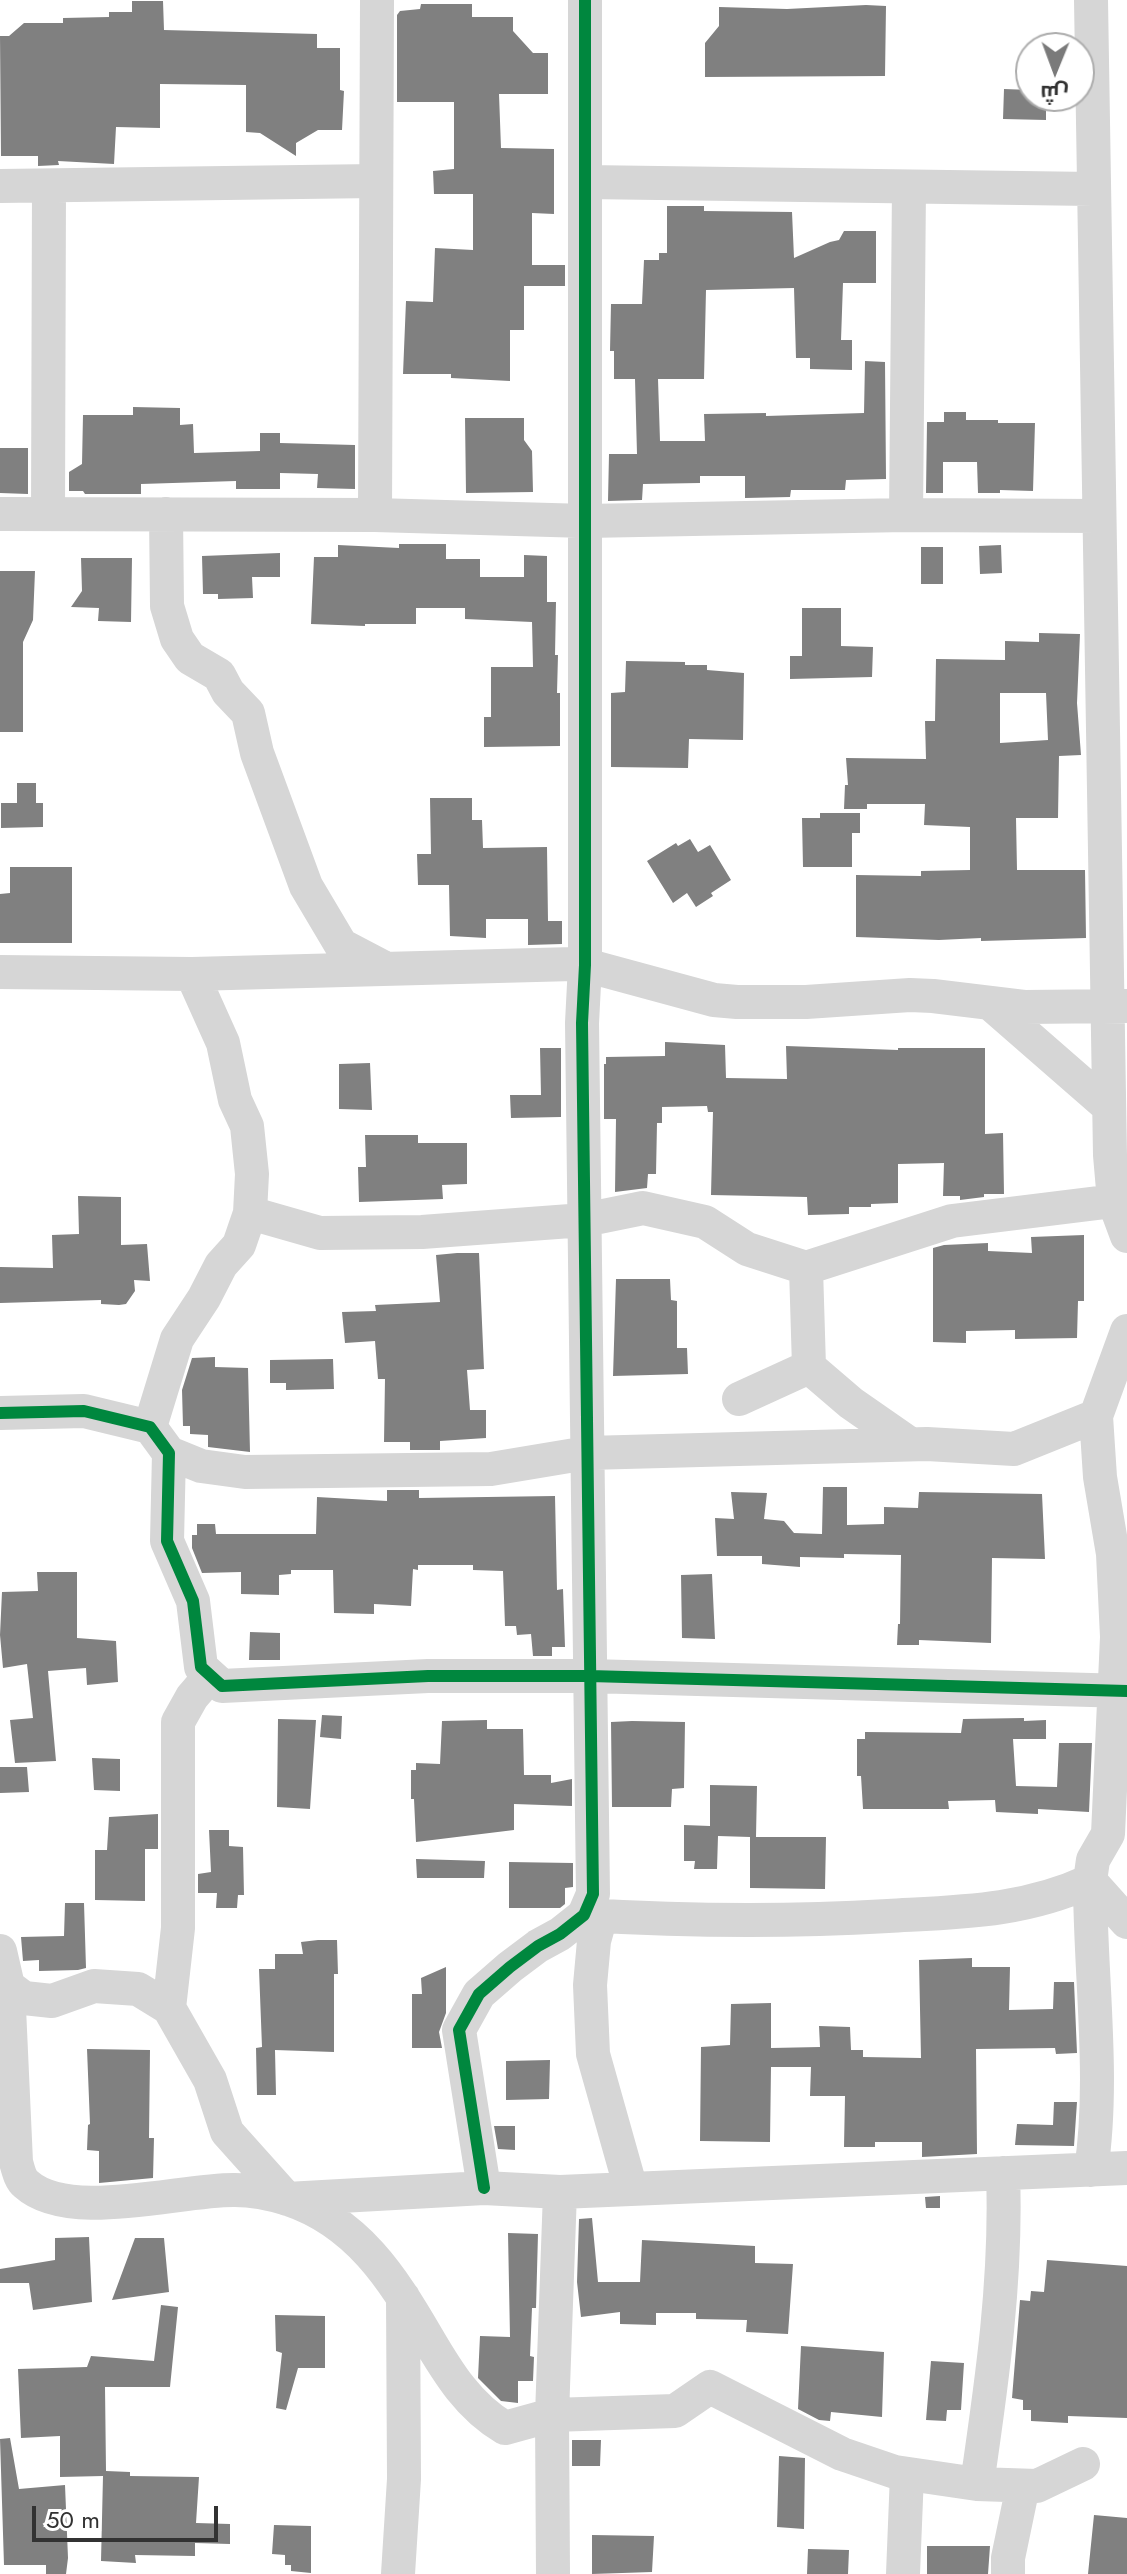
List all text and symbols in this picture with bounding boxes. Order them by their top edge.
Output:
north arrow [1015,32,1095,112]
text: ش [1040,78,1069,110]
scale bar [36,2490,222,2540]
text: 50 m [46,2502,100,2537]

